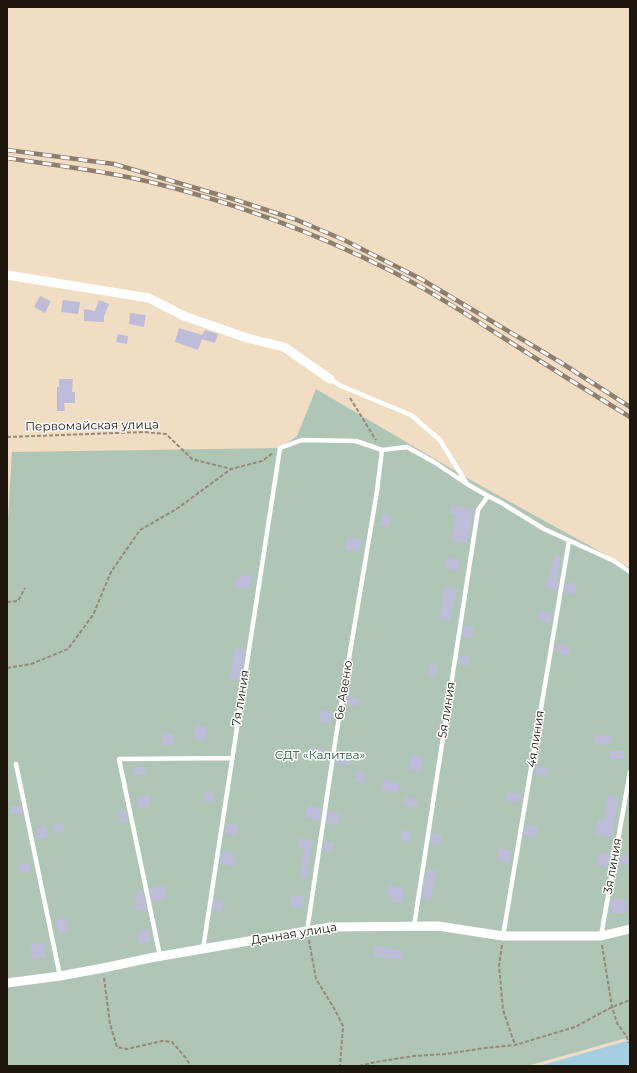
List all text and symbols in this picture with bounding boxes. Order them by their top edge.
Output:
street label: Первомайская улица [25,418,159,434]
street label: 6е Авеню [332,659,356,721]
street label: 7я линия [229,669,253,727]
street label: 5я линия [435,681,459,739]
street label: 4я линия [524,709,548,769]
park label: СДТ «Калитва» [275,748,365,762]
street label: 3я линия [601,837,625,895]
street label: Дачная улица [250,920,338,948]

